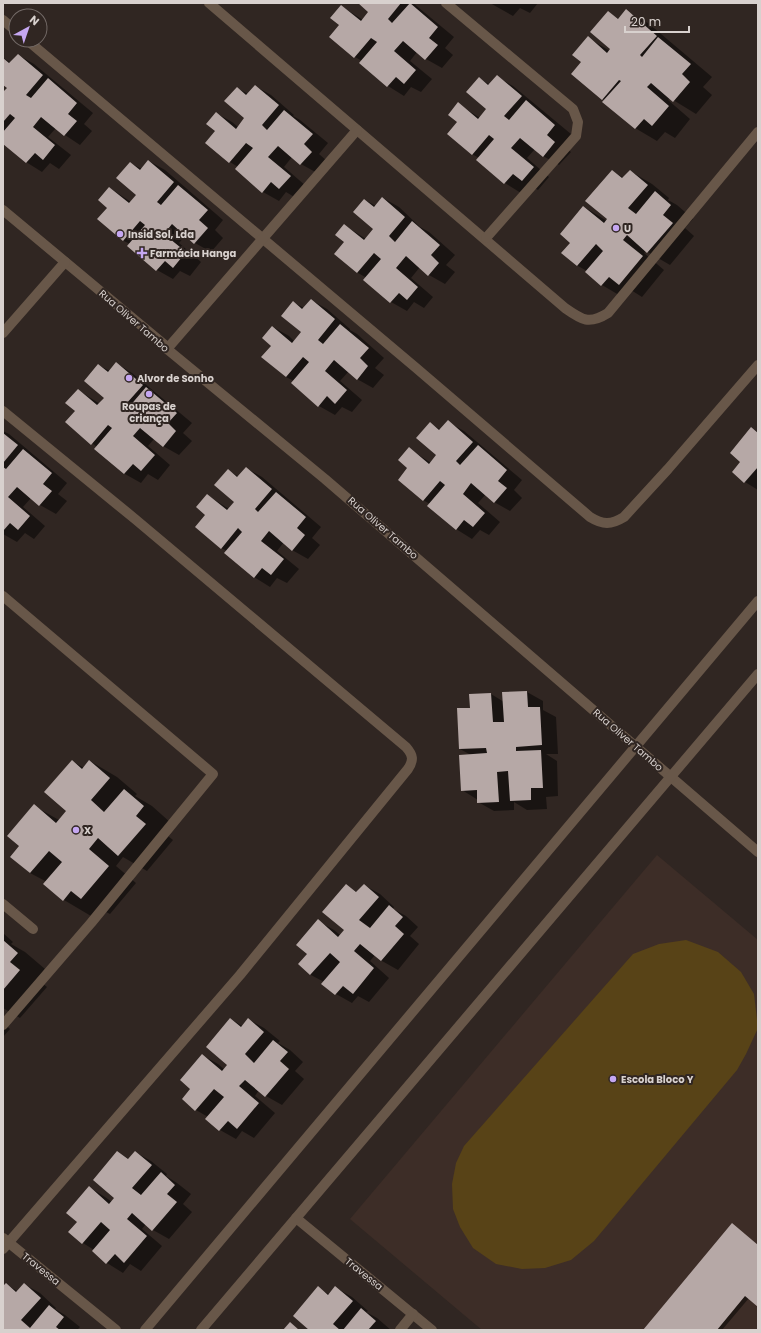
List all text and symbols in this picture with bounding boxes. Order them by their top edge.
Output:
north arrow [8,8,48,48]
scale bar [625,8,689,34]
text: N [26,12,43,29]
text: 20 m [631,13,661,30]
place label: U [624,221,631,236]
marker: U [611,223,621,233]
place label: Insid Sol, Lda [128,227,194,242]
marker: Insid Sol, Lda [115,229,125,239]
place label: Farmácia Hanga [150,246,236,261]
marker: Farmácia Hanga [137,248,147,258]
street label: Rua Oliver Tambo [96,286,172,356]
place label: Alvor de Sonho [137,371,214,386]
marker: Alvor de Sonho [124,373,134,383]
marker: Roupas de criança [144,389,154,399]
place label: Roupas de criança [122,399,176,426]
street label: Rua Oliver Tambo [345,493,421,563]
street label: Rua Oliver Tambo [590,705,666,775]
place label: X [84,823,91,838]
marker: X [71,825,81,835]
place label: Escola Bloco Y [621,1072,694,1087]
marker: Escola Bloco Y [608,1074,618,1084]
street label: Travessa [19,1249,63,1289]
street label: Travessa [342,1254,386,1294]

